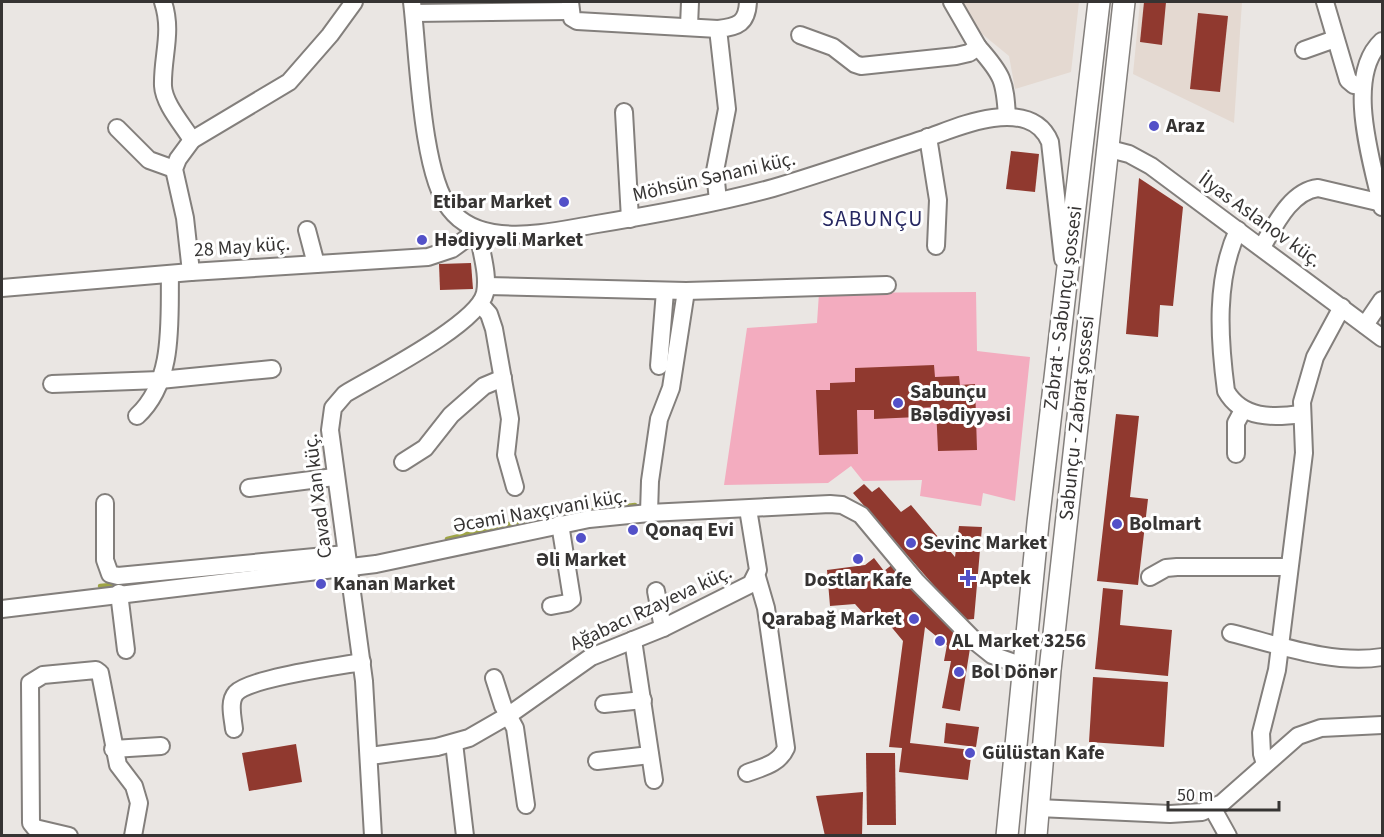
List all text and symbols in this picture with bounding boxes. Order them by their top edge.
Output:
place label: Araz [1165,112,1205,140]
marker: Araz [1147,119,1161,133]
street label: Möhsün Sənani küç. [630,145,798,209]
street label: İlyas Aslanov küç. [1193,166,1327,274]
place label: Etibar Market [433,188,552,216]
marker: Etibar Market [557,195,571,209]
district label: SABUNÇU [822,203,924,235]
street label: Zabrat - Sabunçu şossesi [1037,204,1089,412]
place label: Hədiyyəli Market [434,226,584,254]
street label: 28 May küç. [193,230,291,264]
marker: Hədiyyəli Market [415,233,429,247]
street label: Sabunçu - Zabrat şossesi [1052,314,1102,522]
place label: Sabunçu Bələdiyyəsi [910,378,1011,429]
marker: Sabunçu Bələdiyyəsi [891,396,905,410]
street label: Cavad Xan küç. [296,432,340,560]
street label: Əcəmi Naxçıvani küç. [451,482,629,540]
place label: Bolmart [1129,510,1202,538]
place label: Qonaq Evi [645,516,734,544]
marker: Bolmart [1110,517,1124,531]
marker: Qonaq Evi [626,523,640,537]
place label: Sevinc Market [923,529,1047,557]
marker: Əli Market [574,531,588,545]
marker: Sevinc Market [904,536,918,550]
place label: Əli Market [536,546,627,574]
marker: Dostlar Kafe [851,552,865,566]
street label: Ağabacı Rzayeva küç. [565,558,737,658]
place label: Aptek [979,564,1031,592]
place label: Dostlar Kafe [804,566,912,594]
place label: Kanan Market [333,570,456,598]
marker: Aptek [961,571,975,585]
marker: Kanan Market [314,577,328,591]
place label: Qarabağ Market [761,605,902,633]
marker: Qarabağ Market [907,612,921,626]
place label: AL Market 3256 [951,627,1086,655]
marker: AL Market 3256 [933,634,947,648]
place label: Bol Dönər [971,658,1058,686]
marker: Bol Dönər [952,665,966,679]
place label: Gülüstan Kafe [982,739,1105,767]
marker: Gülüstan Kafe [963,746,977,760]
scale bar [1168,774,1279,812]
text: 50 m [1177,783,1213,808]

